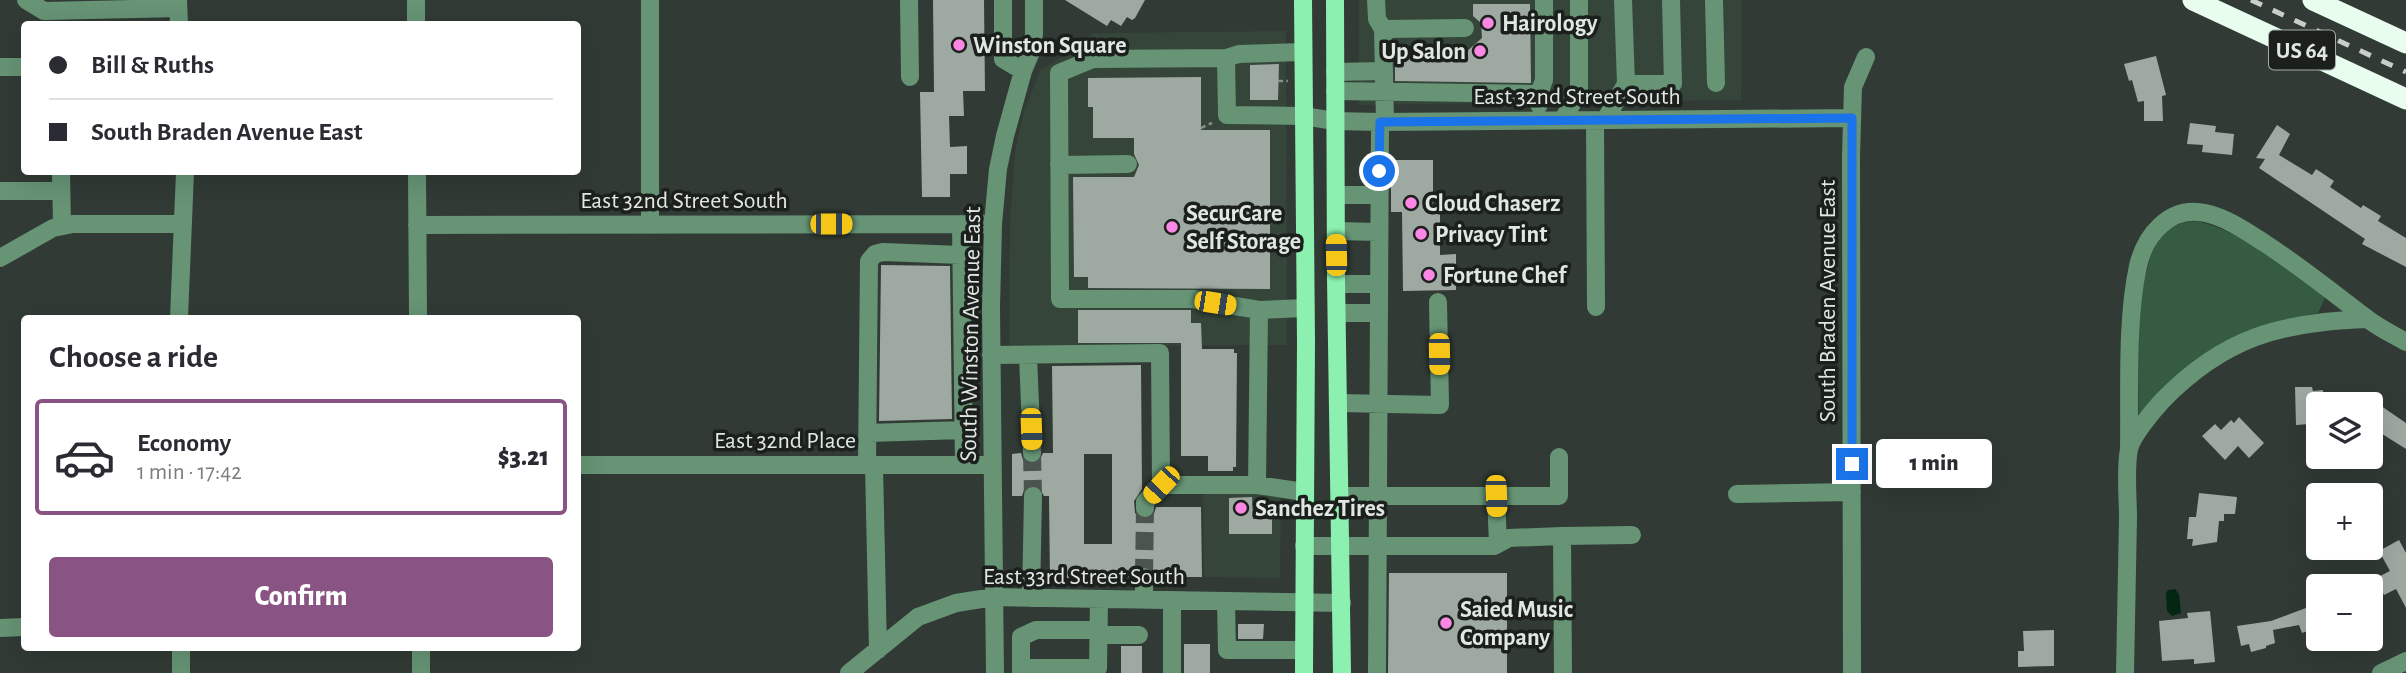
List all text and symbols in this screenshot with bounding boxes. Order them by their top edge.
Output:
place label: Hairology [1502,12,1598,36]
marker: Hairology [1480,15,1496,31]
road number: US 64 [2269,31,2335,70]
place label: Winston Square [973,34,1126,58]
marker: Winston Square [951,37,967,53]
place label: Up Salon [1381,40,1466,64]
marker: Up Salon [1472,43,1488,59]
text: Bill & Ruths [91,52,214,78]
street label: East 32nd Street South [1473,85,1681,109]
text: South Braden Avenue East [91,119,362,145]
route start [1363,155,1395,187]
street label: South Braden Avenue East [1816,179,1840,422]
street label: East 32nd Street South [580,189,788,213]
place label: Cloud Chaserz [1425,192,1560,216]
marker: Cloud Chaserz [1403,195,1419,211]
place label: SecurCare Self Storage [1186,202,1301,254]
street label: South Winston Avenue East [957,206,985,462]
car [811,214,853,235]
marker: SecurCare Self Storage [1164,219,1180,235]
place label: Privacy Tint [1435,223,1547,247]
marker: Privacy Tint [1413,226,1429,242]
car [1326,234,1347,276]
place label: Fortune Chef [1443,264,1568,288]
marker: Fortune Chef [1421,267,1437,283]
car [1193,289,1238,317]
car [1429,333,1450,375]
text: Choose a ride [49,341,218,373]
map controls [2306,392,2383,651]
button: layers [2306,392,2383,469]
car [1020,408,1043,450]
icon: car [53,426,116,489]
street label: East 32nd Place [714,429,856,453]
text: Economy [137,430,231,456]
callout: 1 min [1876,440,1992,489]
text: $3.21 [498,444,549,470]
route end [1836,448,1868,480]
text: 1 min [1910,452,1958,475]
text: 1 min · 17:42 [137,461,242,484]
car [1139,462,1184,508]
car [1485,475,1508,517]
button: + [2306,483,2383,560]
place label: Sanchez Tires [1255,497,1385,521]
marker: Sanchez Tires [1233,500,1249,516]
button: Confirm [49,557,553,637]
street label: East 33rd Street South [983,565,1185,589]
button: − [2306,574,2383,651]
place label: Saied Music Company [1460,598,1573,650]
marker: Saied Music Company [1438,615,1454,631]

